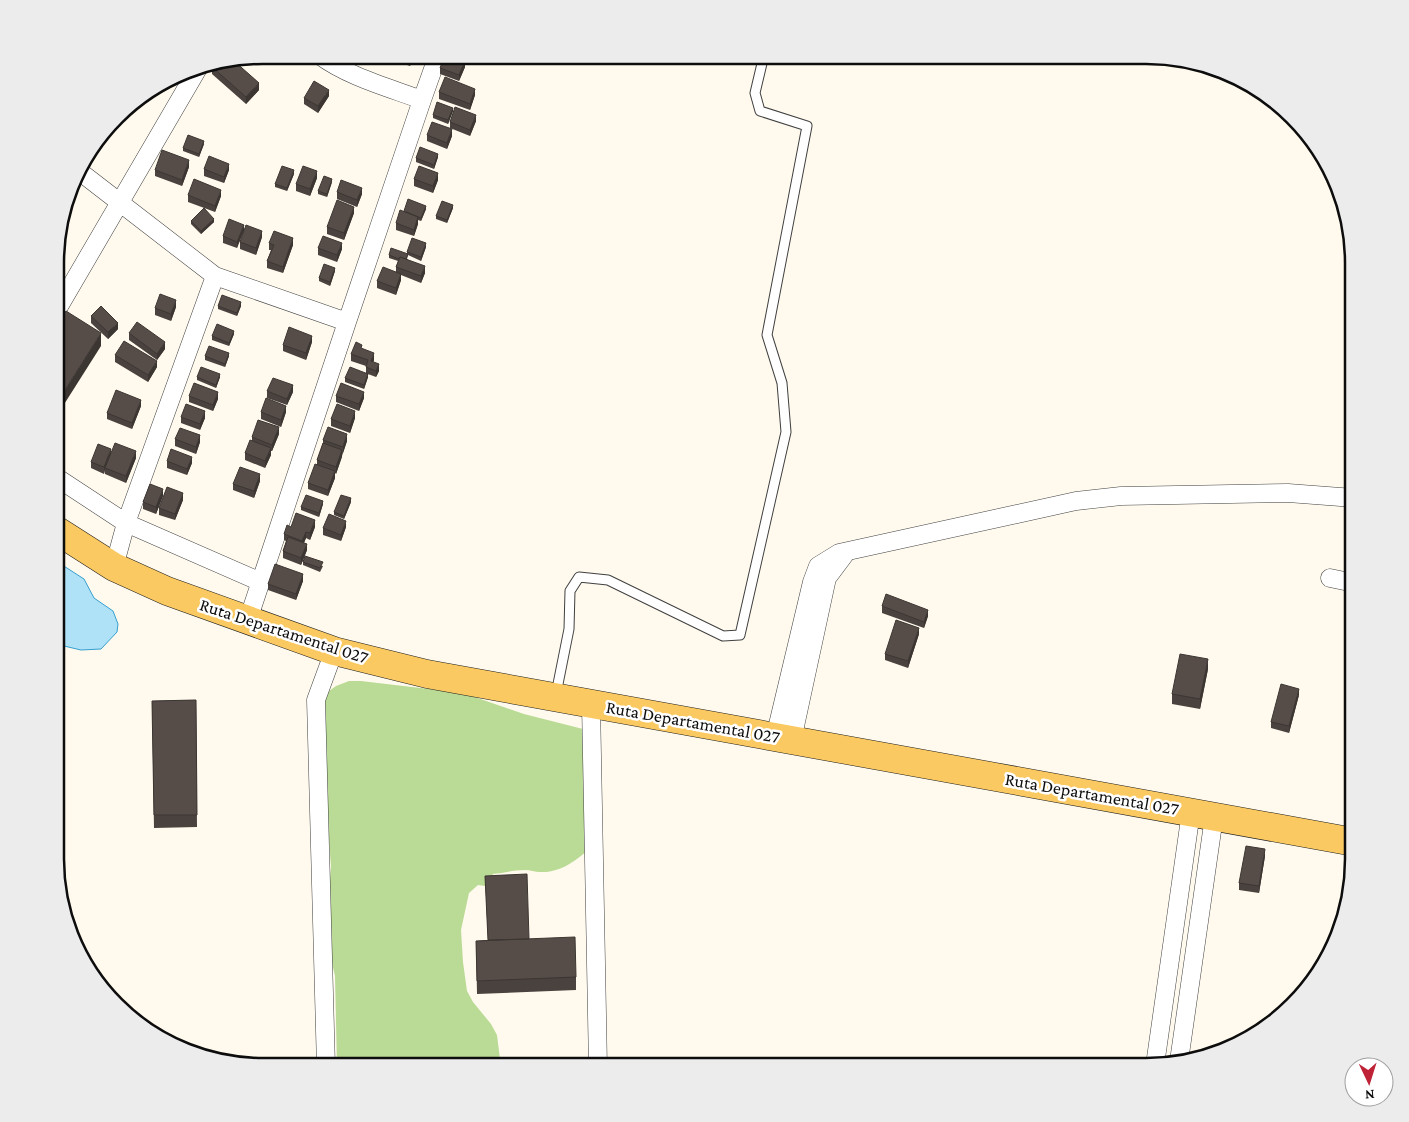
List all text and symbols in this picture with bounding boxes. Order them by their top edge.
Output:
street label: Ruta Departamental 027 [197,594,371,668]
street label: Ruta Departamental 027 [605,697,781,747]
street label: Ruta Departamental 027 [1004,769,1180,819]
north arrow [1344,1057,1394,1107]
text: N [1364,1087,1375,1103]

